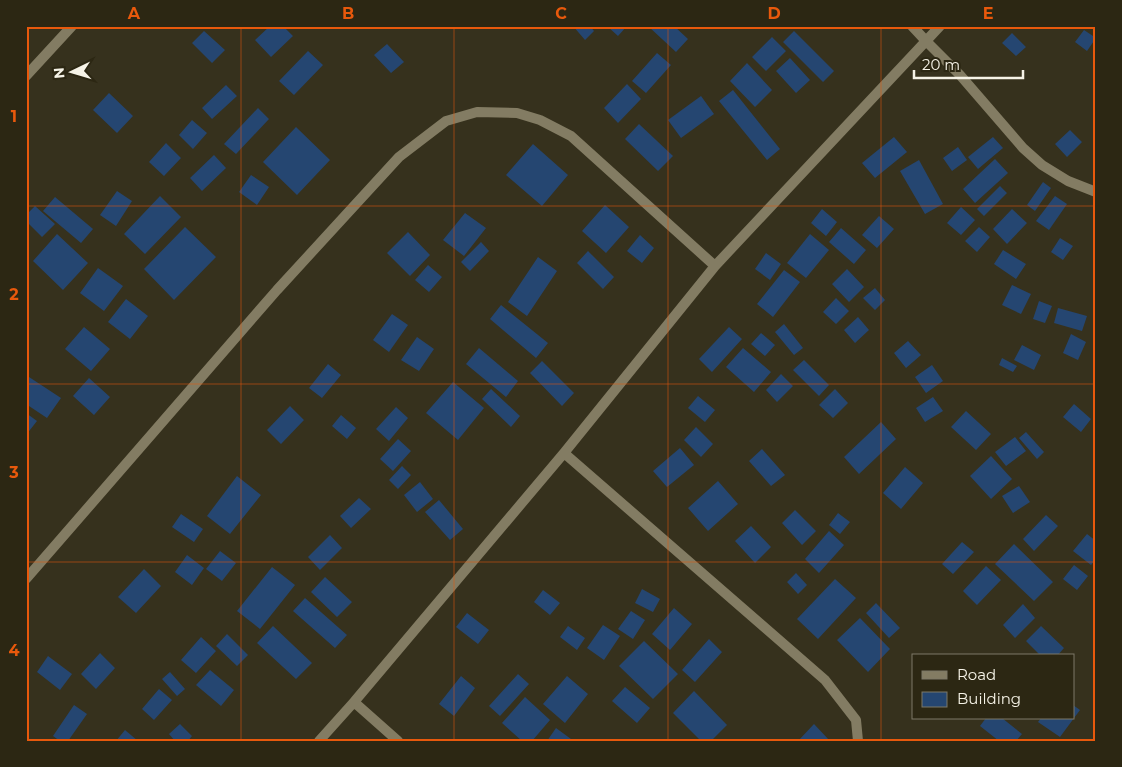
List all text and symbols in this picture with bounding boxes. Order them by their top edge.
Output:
text: A [127,4,141,23]
text: B [342,4,354,23]
text: C [555,4,567,23]
text: D [767,4,781,23]
text: E [983,4,993,23]
north arrow [48,48,98,98]
scale bar [914,48,1023,80]
text: 20 m [922,55,960,74]
text: N [50,67,69,80]
text: 1 [11,107,17,126]
text: 2 [9,285,19,304]
text: 3 [8,463,19,482]
text: 4 [8,641,20,660]
legend [912,654,1074,720]
text: Road [957,665,996,684]
text: Building [957,689,1021,708]

